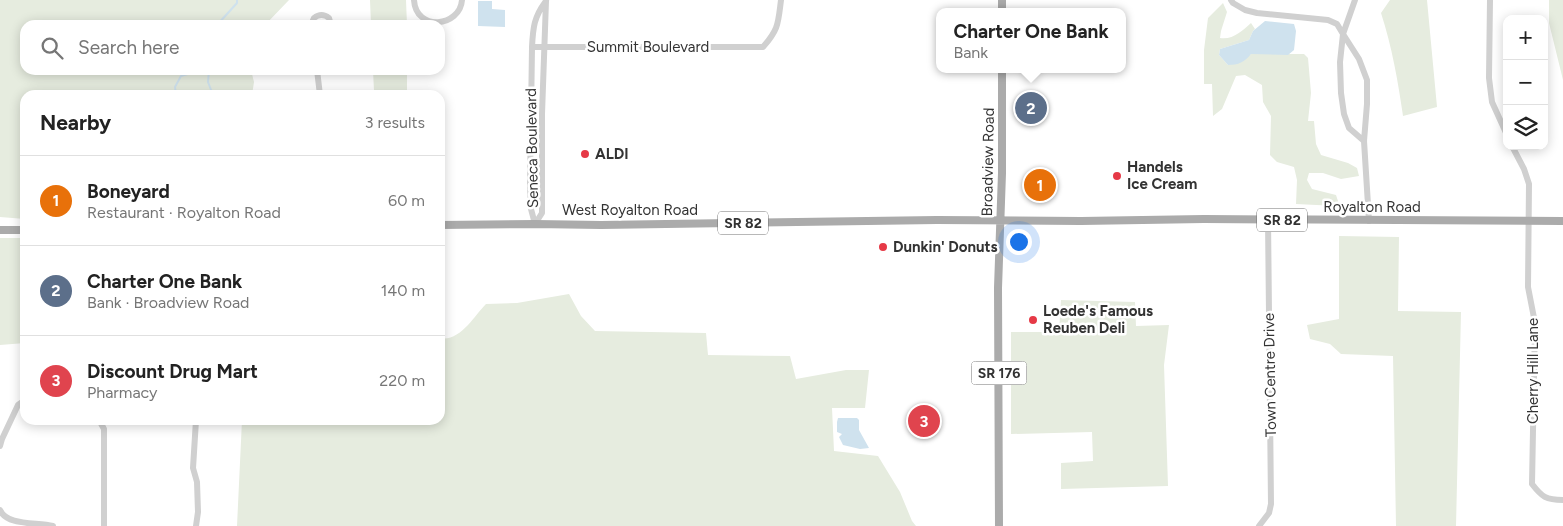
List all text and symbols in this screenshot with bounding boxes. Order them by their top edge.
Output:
popup [936,8,1126,73]
map controls [1503,15,1548,150]
button: + [1503,15,1548,60]
search box [20,20,445,75]
text: Charter One Bank [953,20,1109,43]
icon: search [38,34,66,62]
text: Search here [78,36,180,59]
street label: Summit Boulevard [587,38,709,56]
text: Bank [953,43,988,62]
button: − [1503,60,1548,105]
street label: Seneca Boulevard [522,88,542,208]
pin: 2 [1015,89,1047,127]
button: layers [1503,105,1548,150]
street label: Broadview Road [978,108,998,216]
text: Nearby [40,110,111,135]
text: 3 results [365,113,425,132]
place label: ALDI [595,145,629,163]
marker: ALDI [579,148,591,160]
place label: Handels Ice Cream [1127,158,1197,193]
pin: 1 [1024,166,1056,204]
marker: Handels Ice Cream [1111,170,1123,182]
text: Boneyard [87,180,170,203]
text: 1 [53,191,59,210]
text: 60 m [388,191,425,210]
street label: Royalton Road [1323,198,1421,216]
street label: West Royalton Road [562,201,698,219]
text: Restaurant · Royalton Road [87,203,281,222]
road number: SR 82 [1257,208,1307,232]
road number: SR 82 [718,212,768,234]
your location [1006,229,1032,255]
place label: Dunkin' Donuts [893,238,998,256]
marker: Dunkin' Donuts [877,241,889,253]
text: Charter One Bank [87,270,242,293]
text: 2 [51,281,61,300]
text: 140 m [381,281,425,300]
text: Bank · Broadview Road [87,293,249,312]
place label: Loede's Famous Reuben Deli [1043,302,1153,337]
street label: Town Centre Drive [1260,313,1280,437]
marker: Loede's Famous Reuben Deli [1027,314,1039,326]
street label: Cherry Hill Lane [1524,318,1542,424]
text: Discount Drug Mart [87,360,258,383]
road number: SR 176 [972,362,1026,384]
text: 3 [52,371,60,390]
text: 220 m [379,371,425,390]
text: Pharmacy [87,383,157,402]
pin: 3 [908,402,940,440]

